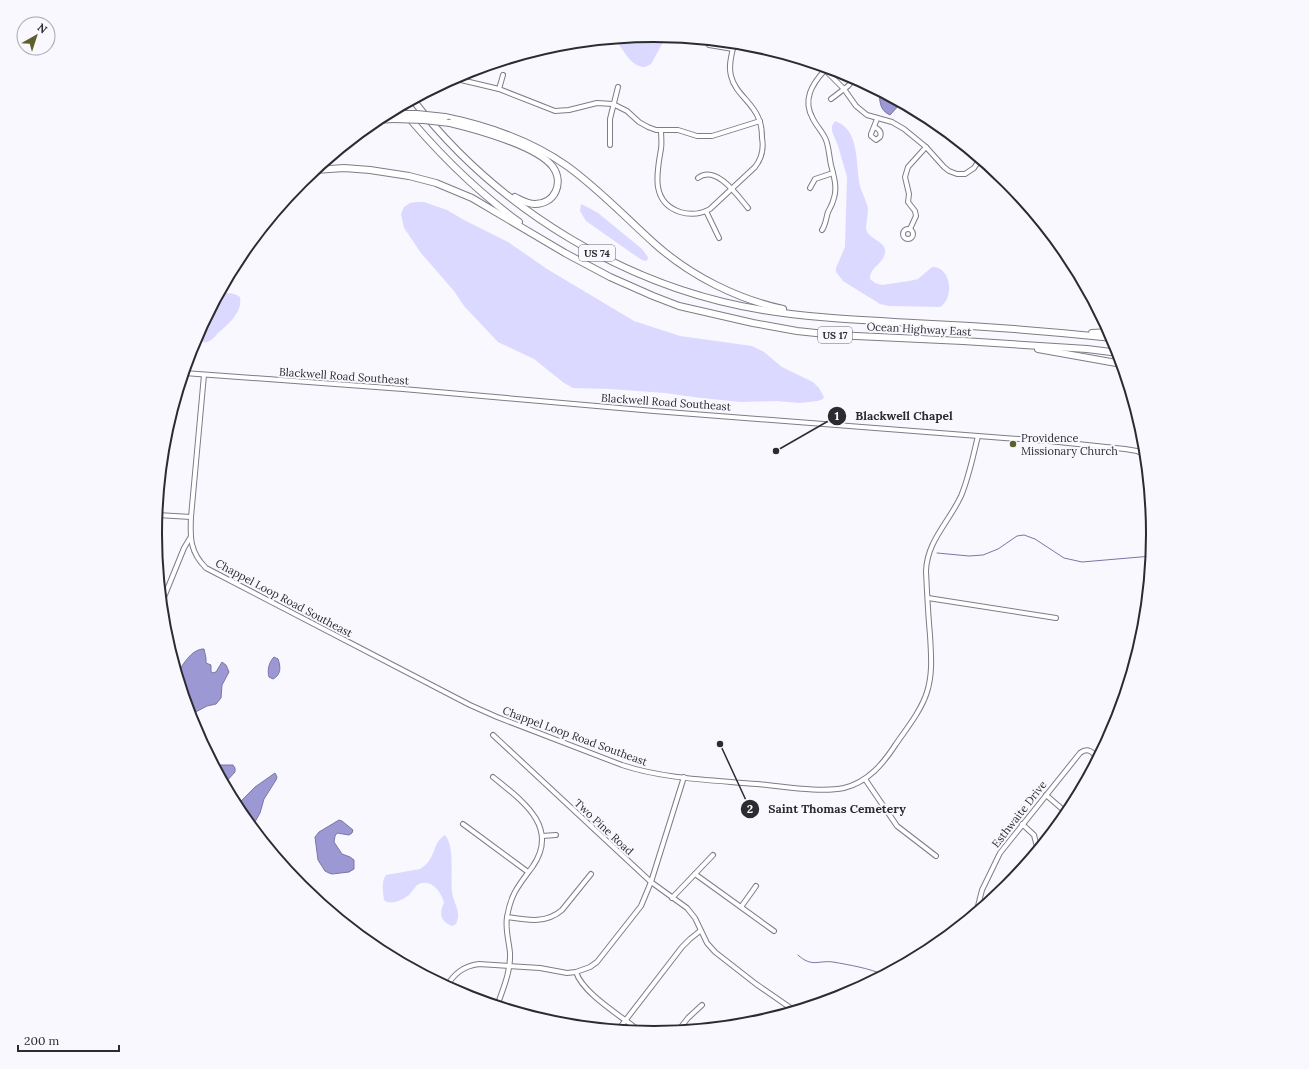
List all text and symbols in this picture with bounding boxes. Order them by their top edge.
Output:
north arrow [16,16,56,56]
text: N [35,20,50,37]
road number: US 74 [579,245,615,261]
street label: Ocean Highway East [866,319,973,339]
road number: US 17 [818,327,852,343]
street label: Blackwell Road Southeast [279,364,410,388]
street label: Blackwell Road Southeast [601,390,732,414]
callout: Blackwell Chapel [827,404,960,428]
text: 1 [835,408,840,423]
text: Blackwell Chapel [855,408,953,423]
place label: Providence Missionary Church [1021,431,1118,458]
marker: Providence Missionary Church [1008,439,1018,449]
street label: Chappel Loop Road Southeast [213,556,356,640]
street label: Chappel Loop Road Southeast [501,703,650,769]
street label: Esthwaite Drive [989,778,1049,850]
street label: Two Pine Road [571,796,637,858]
callout: Saint Thomas Cemetery [740,797,914,821]
text: 2 [747,801,753,816]
text: Saint Thomas Cemetery [768,801,906,816]
scale bar [18,1027,119,1053]
text: 200 m [24,1033,60,1048]

